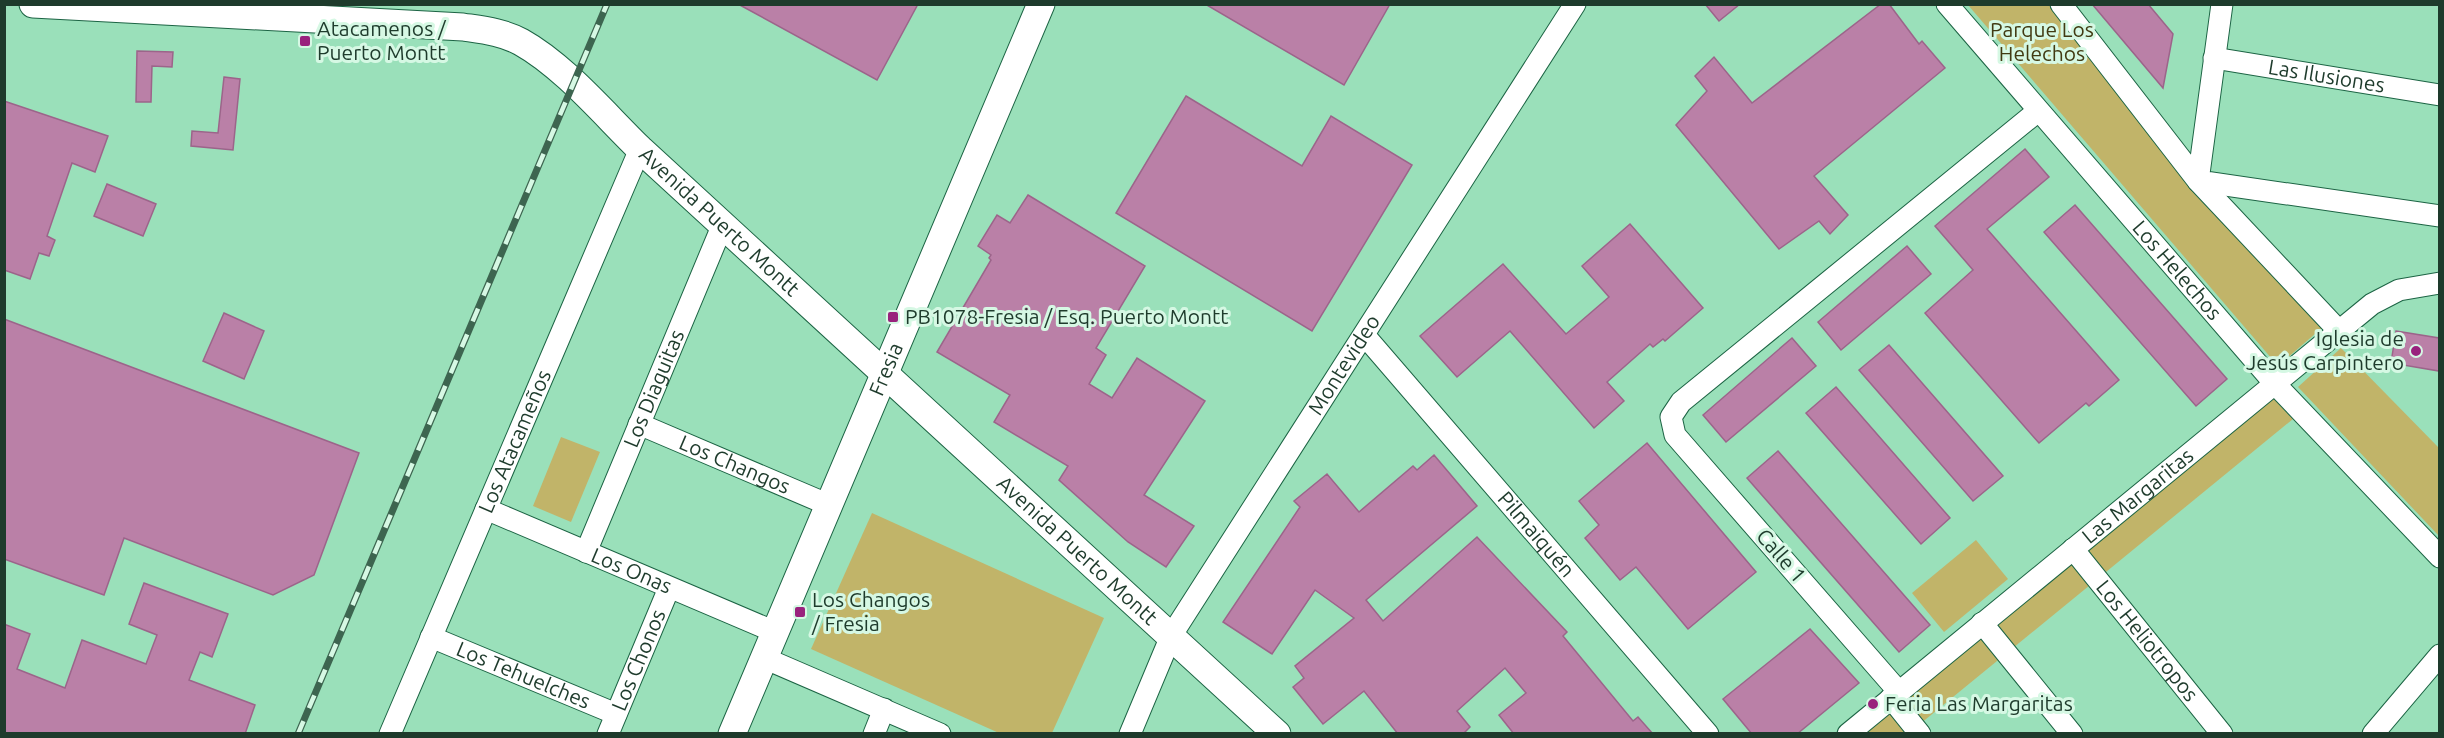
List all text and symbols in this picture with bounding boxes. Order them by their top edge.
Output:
place label: Atacamenos / Puerto Montt [317,16,447,64]
park label: Parque Los Helechos [1990,17,2094,65]
marker: Atacamenos / Puerto Montt [298,34,312,48]
street label: Las Ilusiones [2267,54,2387,97]
street label: Avenida Puerto Montt [635,142,805,300]
street label: Los Helechos [2128,215,2227,324]
place label: PB1078-Fresia / Esq. Puerto Montt [905,304,1229,328]
marker: PB1078-Fresia / Esq. Puerto Montt [886,310,900,324]
street label: Montevideo [1303,310,1384,419]
street label: Los Diaguitas [618,326,688,451]
place label: Iglesia de Jesús Carpintero [2246,326,2404,374]
street label: Fresia [864,339,907,399]
marker: Iglesia de Jesús Carpintero [2409,344,2423,358]
street label: Los Atacameños [473,366,555,516]
street label: Los Changos [676,430,794,498]
street label: Las Margaritas [2077,443,2198,548]
street label: Avenida Puerto Montt [993,470,1163,629]
street label: Pilmaiquén [1493,486,1580,581]
street label: Calle 1 [1752,524,1811,587]
street label: Los Onas [588,542,676,598]
street label: Los Heliotropos [2092,575,2204,706]
place label: Los Changos / Fresia [811,587,930,635]
marker: Los Changos / Fresia [793,605,807,619]
street label: Los Chonos [606,606,670,714]
street label: Los Tehuelches [453,636,594,713]
place label: Feria Las Margaritas [1885,691,2073,715]
marker: Feria Las Margaritas [1866,697,1880,711]

